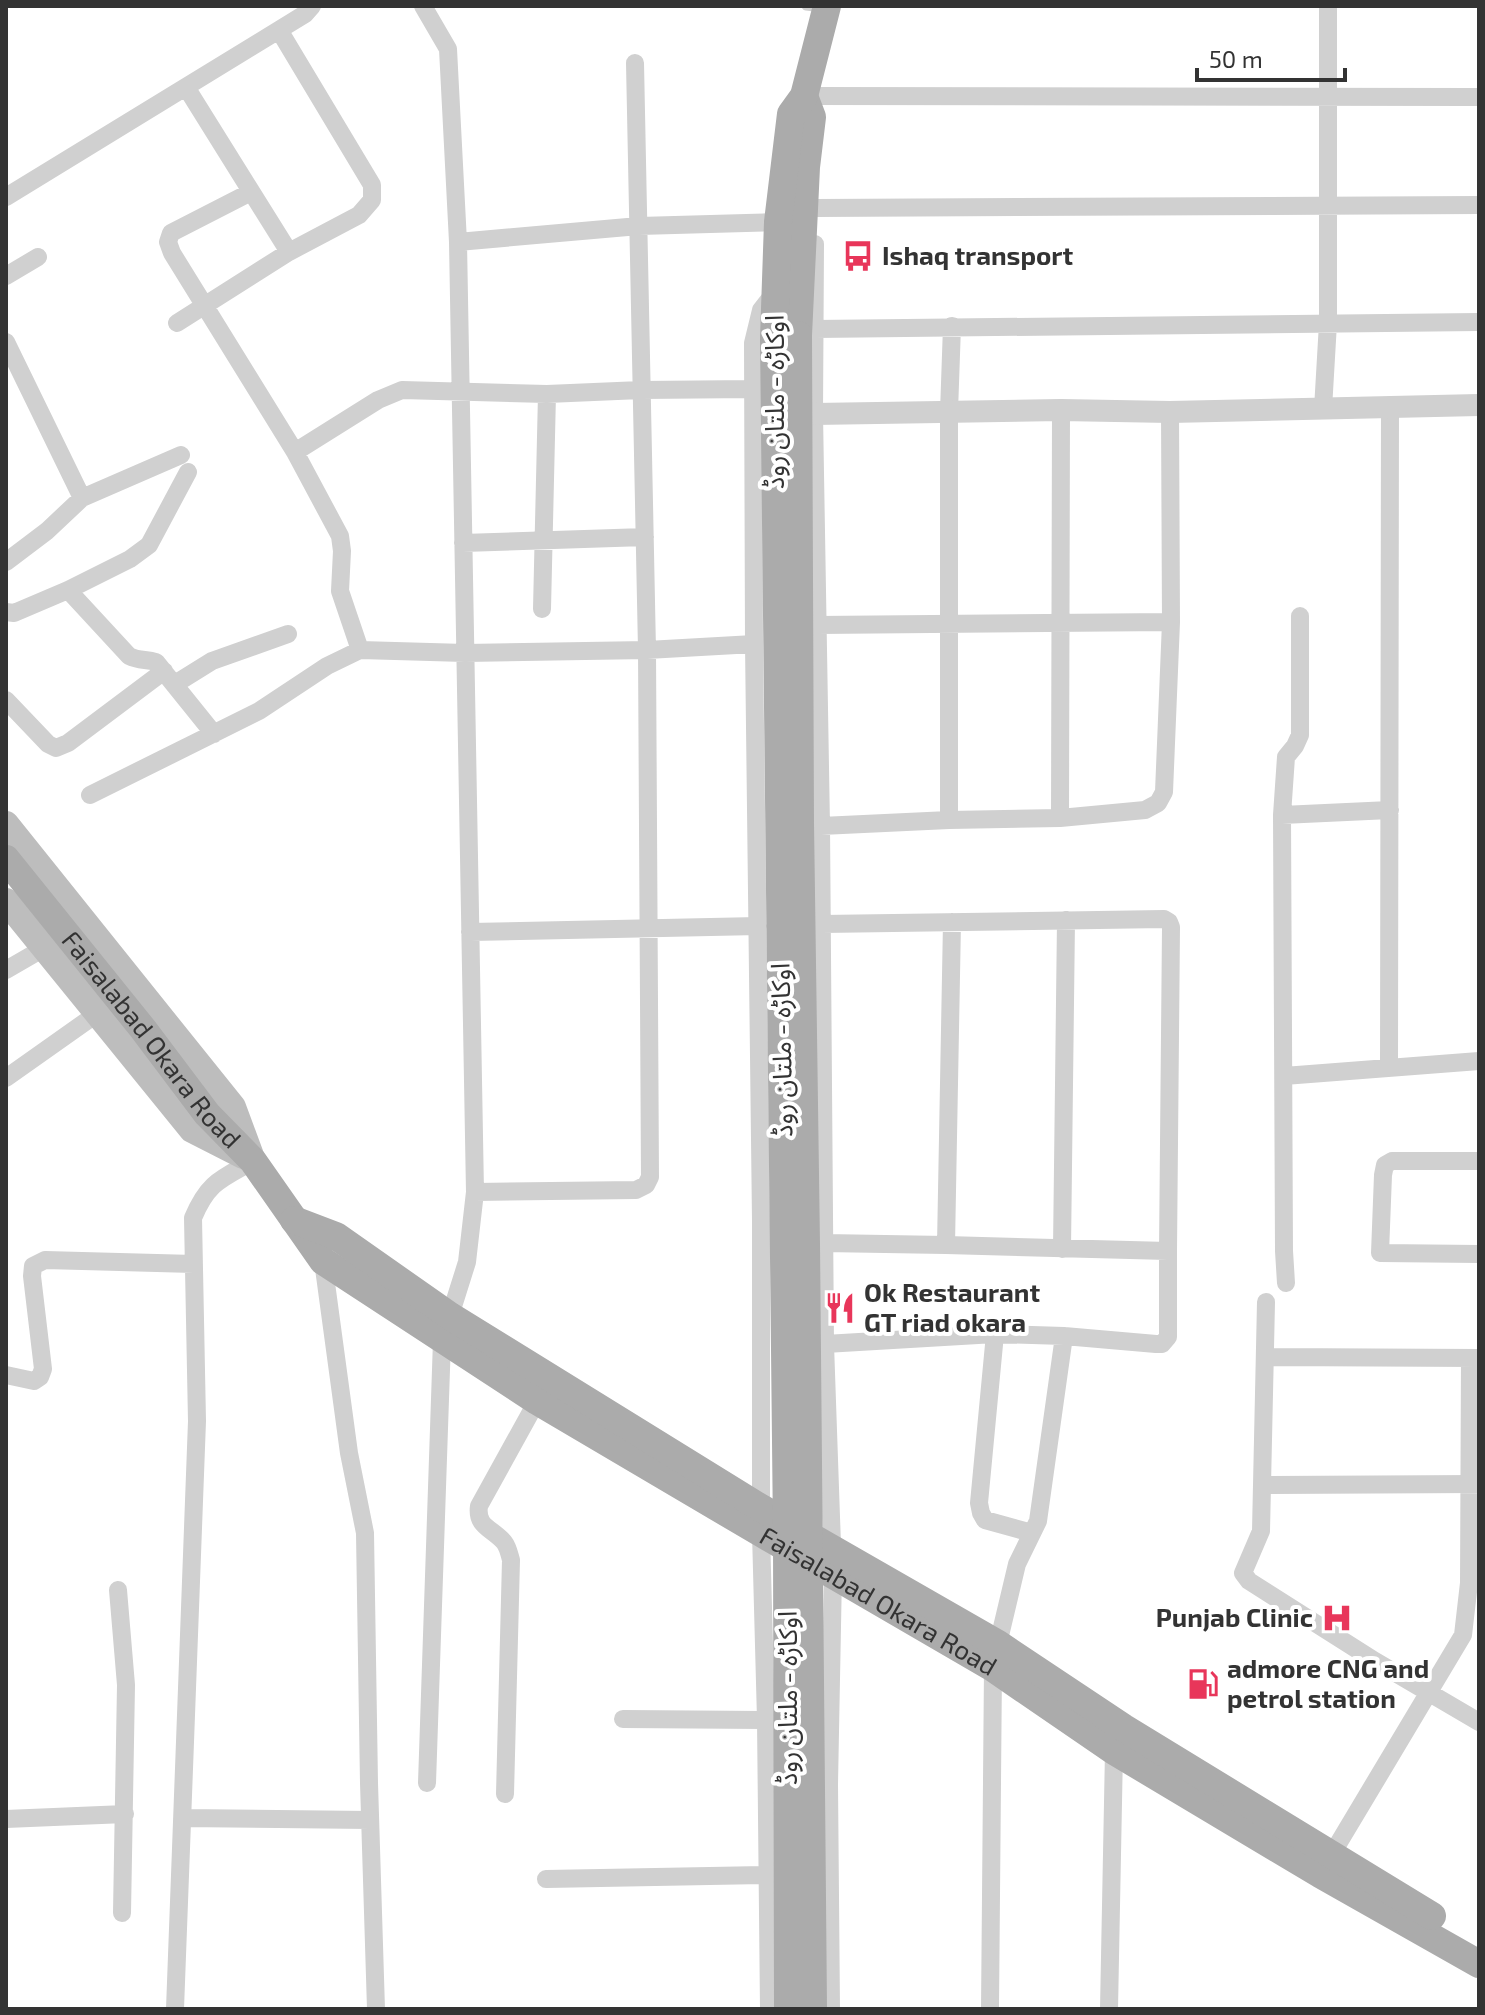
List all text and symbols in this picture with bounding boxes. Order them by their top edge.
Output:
scale bar [1197,32,1345,82]
text: 50 m [1209,44,1263,73]
bus stop icon: Ishaq transport [841,239,875,273]
place label: Ishaq transport [882,239,1073,270]
street label: اوکاڑہ - ملتان روڈ [758,315,790,489]
street label: Faisalabad Okara Road [56,924,248,1154]
street label: اوکاڑہ - ملتان روڈ [763,963,799,1137]
place label: Ok Restaurant GT riad okara [864,1276,1040,1337]
restaurant icon: Ok Restaurant GT riad okara [823,1291,857,1325]
street label: Faisalabad Okara Road [755,1519,1003,1681]
place label: Punjab Clinic [1156,1601,1313,1632]
hospital icon: Punjab Clinic [1320,1601,1354,1635]
street label: اوکاڑہ - ملتان روڈ [771,1611,803,1785]
place label: admore CNG and petrol station [1227,1652,1429,1713]
fuel station icon: admore CNG and petrol station [1186,1667,1220,1701]

